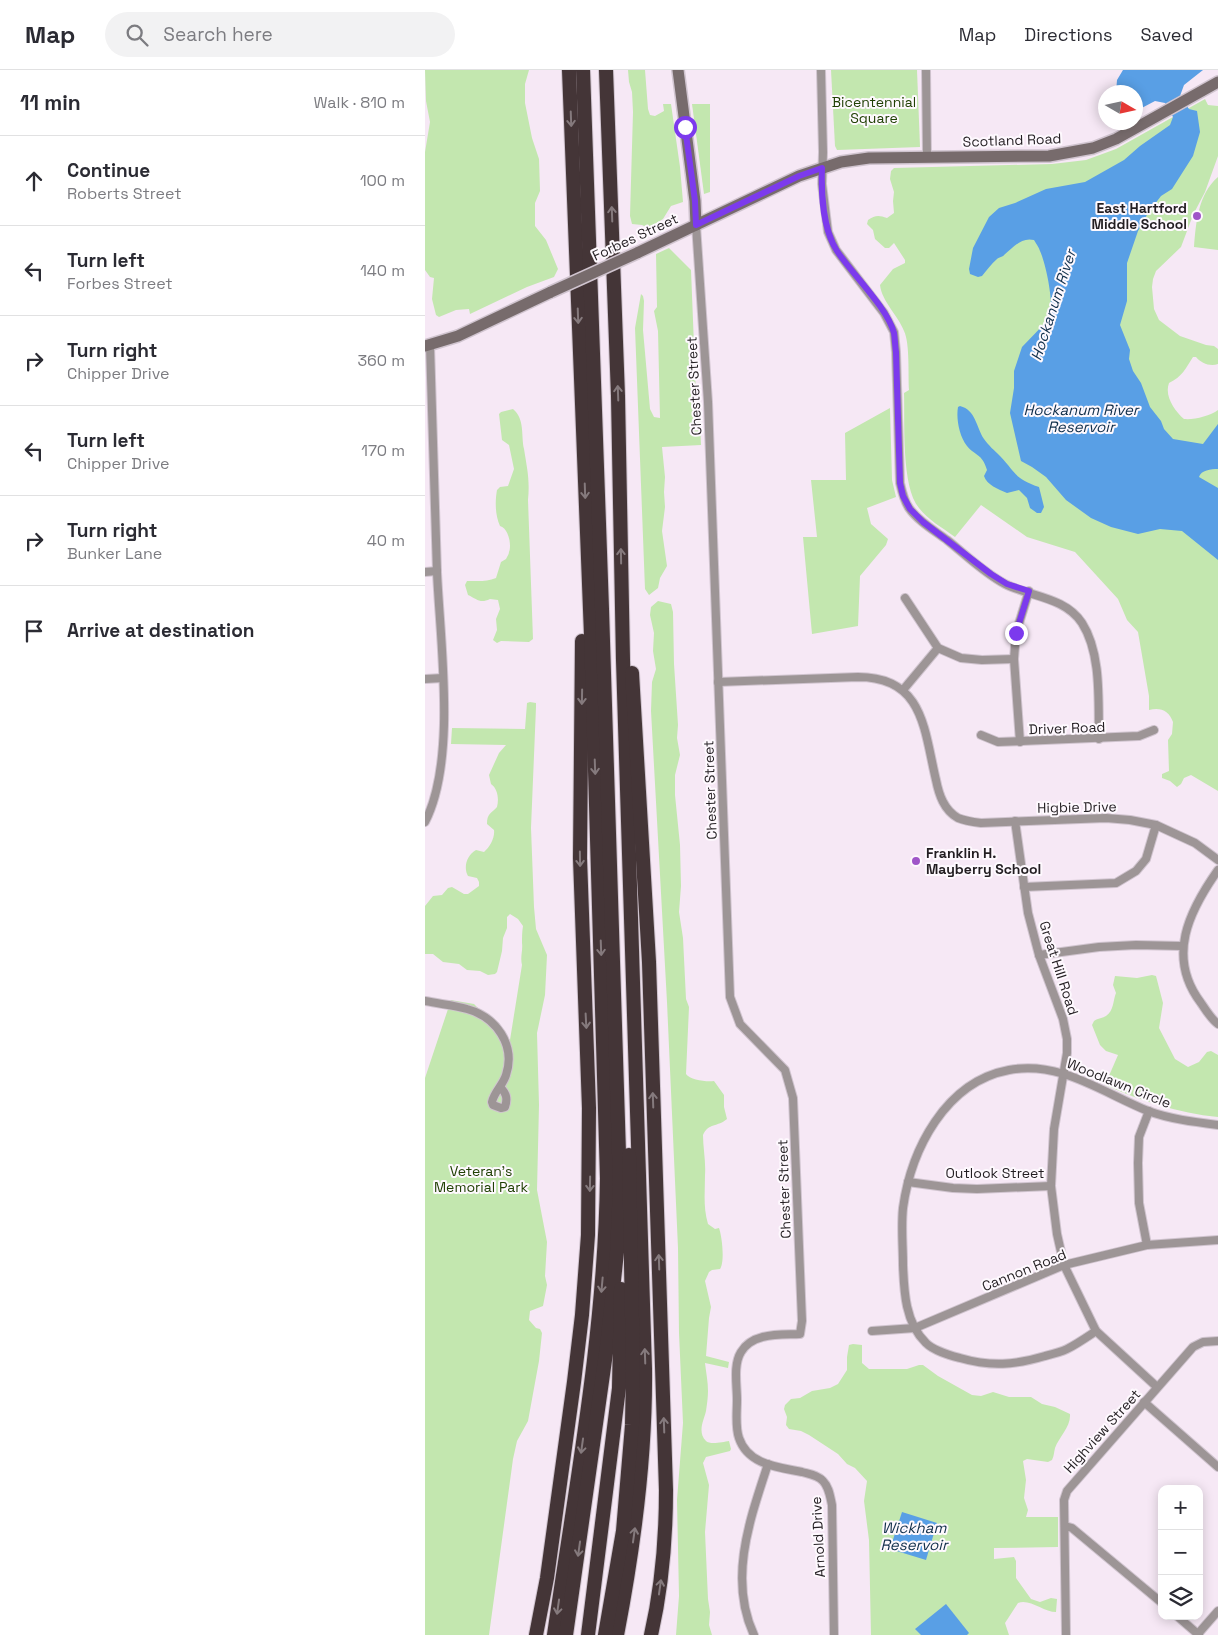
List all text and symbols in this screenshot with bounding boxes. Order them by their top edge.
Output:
search box [105,12,455,57]
text: Map [25,19,75,50]
icon: search [123,21,151,49]
text: Search here [163,22,273,47]
text: Map [959,23,996,46]
text: Directions [1024,23,1113,46]
text: Saved [1141,23,1193,46]
north arrow [1098,85,1143,130]
text: 11 min [20,89,81,116]
text: Walk · 810 m [313,92,405,113]
park label: Bicentennial Square [832,93,916,127]
one-way arrow [567,110,576,126]
route start [674,116,697,139]
street label: Scotland Road [962,129,1062,151]
text: Continue [67,158,150,183]
icon: ahead [20,167,48,195]
text: 100 m [360,170,405,191]
text: Roberts Street [67,183,182,204]
place label: East Hartford Middle School [1092,199,1187,233]
one-way arrow [607,206,616,222]
street label: Forbes Street [589,209,681,265]
marker: East Hartford Middle School [1191,210,1203,222]
water label: Hockanum River [1026,246,1080,363]
text: Turn left [67,248,145,273]
icon: left [20,257,48,285]
text: 140 m [360,260,405,281]
text: Forbes Street [67,273,173,294]
one-way arrow [573,308,583,324]
street label: Chester Street [682,336,706,436]
text: Turn right [67,338,157,363]
icon: right [20,347,48,375]
text: 360 m [357,350,405,371]
text: Chipper Drive [67,363,170,384]
one-way arrow [613,386,622,402]
water label: Hockanum River Reservoir [1023,400,1140,436]
text: Turn left [67,428,145,453]
icon: left [20,437,48,465]
text: 170 m [361,440,405,461]
text: Chipper Drive [67,453,170,474]
one-way arrow [580,482,590,498]
text: Turn right [67,518,157,543]
icon: right [20,527,48,555]
text: 40 m [367,530,405,551]
text: Bunker Lane [67,543,162,564]
one-way arrow [616,548,626,564]
icon: arrive [20,617,48,645]
text: Arrive at destination [67,618,255,643]
route end [1005,622,1028,645]
one-way arrow [577,688,586,704]
street label: Driver Road [1028,718,1106,738]
street label: Chester Street [699,740,721,840]
one-way arrow [590,758,600,775]
street label: Higbie Drive [1037,797,1117,817]
place label: Franklin H. Mayberry School [926,844,1041,878]
one-way arrow [575,850,585,867]
marker: Franklin H. Mayberry School [910,855,922,867]
street label: Great Hill Road [1035,919,1083,1017]
one-way arrow [596,939,606,955]
one-way arrow [581,1013,591,1029]
street label: Woodlawn Circle [1064,1054,1174,1112]
one-way arrow [649,1092,658,1108]
street label: Chester Street [773,1139,795,1239]
park label: Veteran's Memorial Park [434,1162,528,1196]
street label: Outlook Street [945,1164,1045,1182]
one-way arrow [585,1176,594,1192]
street label: Cannon Road [979,1245,1069,1295]
one-way arrow [654,1255,663,1271]
one-way arrow [597,1277,606,1293]
one-way arrow [640,1348,650,1364]
street label: Highview Street [1060,1385,1144,1477]
one-way arrow [659,1417,668,1433]
one-way arrow [576,1438,586,1454]
map controls [1158,1485,1203,1620]
button: + [1158,1485,1203,1530]
street label: Arnold Drive [807,1496,829,1578]
water label: Wickham Reservoir [880,1518,949,1554]
one-way arrow [630,1528,640,1544]
button: − [1158,1530,1203,1575]
one-way arrow [574,1541,584,1557]
button: layers [1158,1575,1203,1620]
one-way arrow [655,1579,665,1595]
one-way arrow [553,1599,563,1615]

